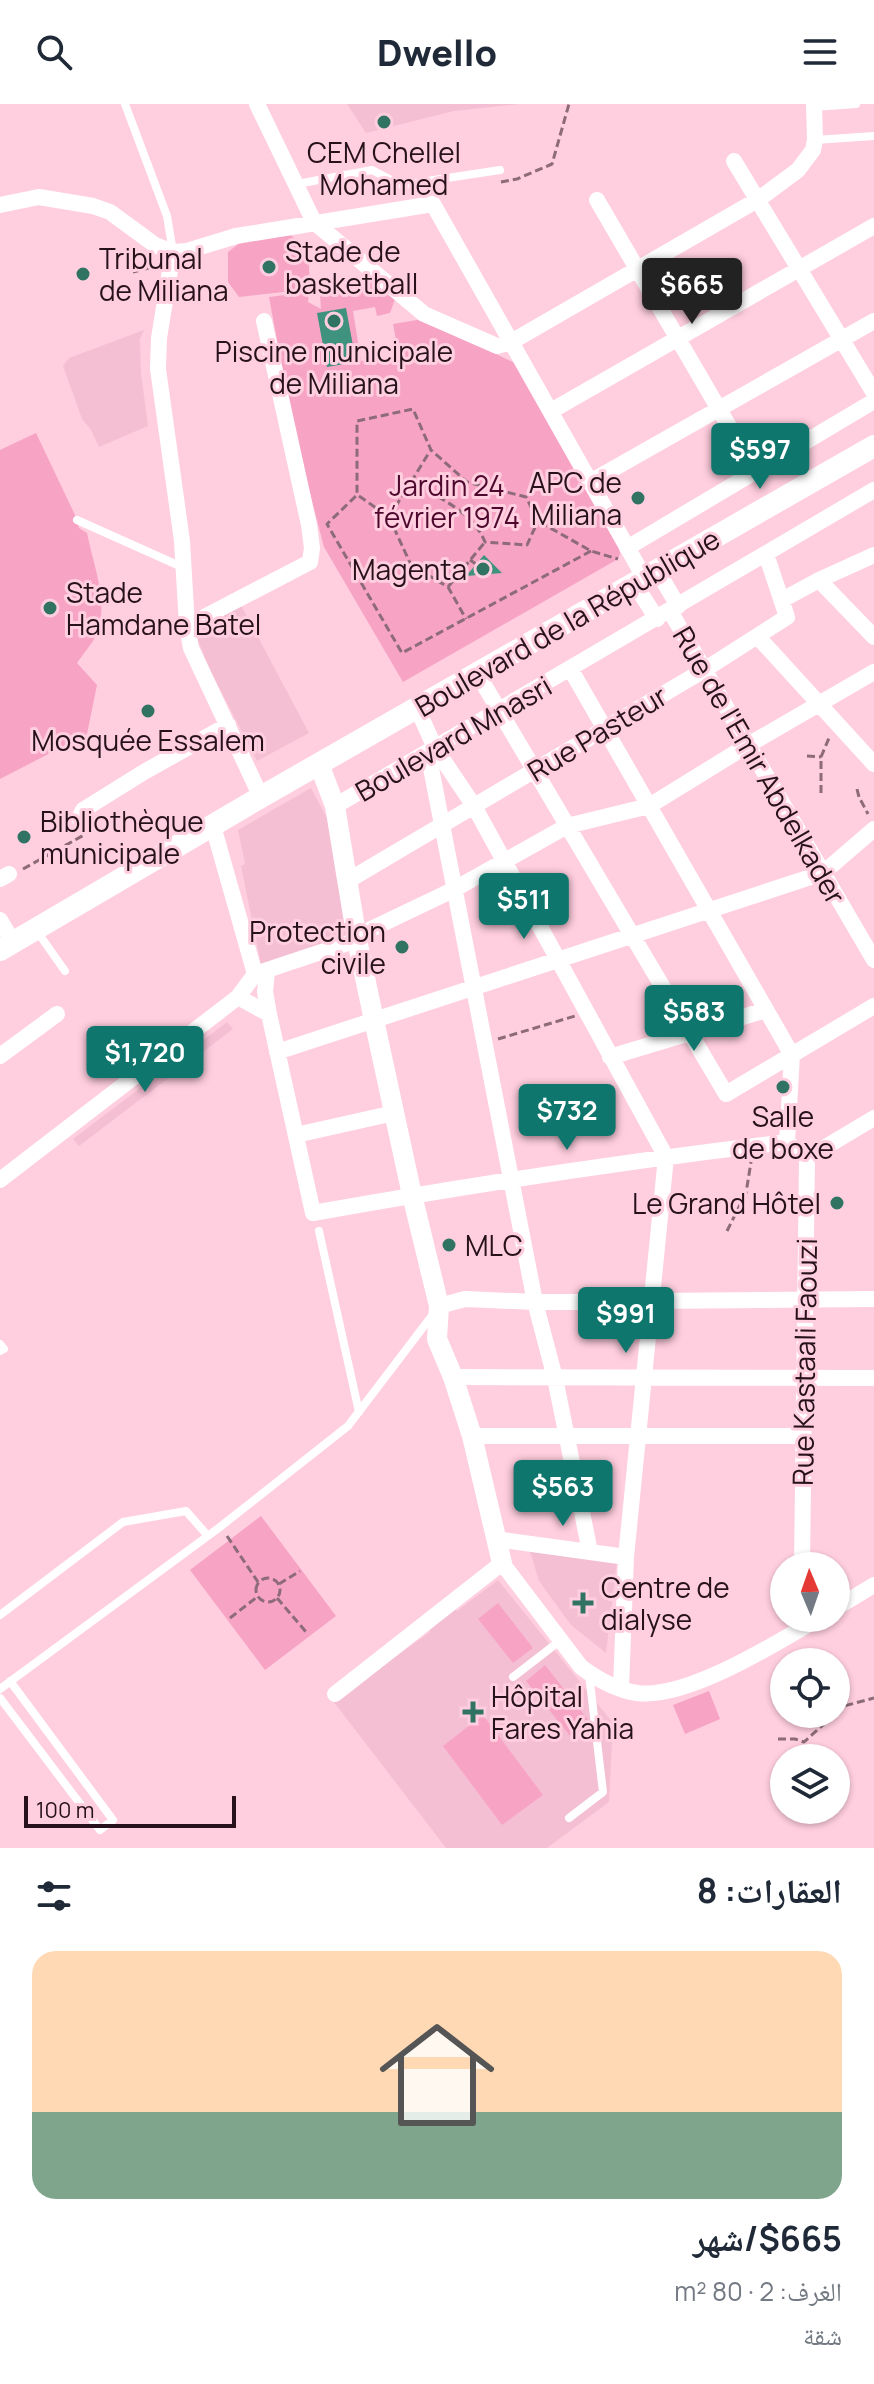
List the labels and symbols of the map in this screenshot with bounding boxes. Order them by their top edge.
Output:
marker: CEM Chellel Mohamed [375,113,393,131]
place label: CEM Chellel Mohamed [307,133,461,203]
place label: Stade de basketball [285,232,418,302]
place label: Tribunal de Miliana [99,239,228,309]
marker: Stade de basketball [260,258,278,276]
pin: $665 [645,258,739,326]
marker: Tribunal de Miliana [74,265,92,283]
marker: Piscine municipale de Miliana [325,312,343,330]
place label: Piscine municipale de Miliana [215,332,453,402]
pin: $597 [713,423,807,491]
place label: APC de Miliana [529,463,622,533]
park label: Jardin 24 février 1974 [374,466,520,536]
marker: APC de Miliana [629,489,647,507]
street label: Boulevard de la République [408,519,726,725]
place label: Magenta [352,550,467,588]
marker: Magenta [474,560,492,578]
place label: Stade Hamdane Batel [66,573,261,643]
marker: Stade Hamdane Batel [41,599,59,617]
street label: Rue de l'Emir Abdelkader [665,619,855,911]
street label: Boulevard Mnasri [348,666,558,810]
street label: Rue Pasteur [520,676,674,790]
marker: Mosquée Essalem [139,702,157,720]
place label: Mosquée Essalem [31,721,265,759]
place label: Bibliothèque municipale [40,802,204,872]
marker: Bibliothèque municipale [15,828,33,846]
pin: $511 [477,873,571,941]
place label: Protection civile [249,912,386,982]
marker: Protection civile [393,938,411,956]
pin: $583 [647,985,741,1053]
pin: $1,720 [80,1026,210,1094]
marker: Salle de boxe [774,1078,792,1096]
pin: $732 [520,1084,614,1152]
place label: Salle de boxe [732,1097,834,1167]
place label: Le Grand Hôtel [632,1184,821,1222]
marker: Le Grand Hôtel [828,1194,846,1212]
place label: MLC [465,1226,523,1264]
marker: MLC [440,1236,458,1254]
street label: Rue Kastaali Faouzi [783,1238,825,1486]
pin: $991 [579,1287,673,1355]
pin: $563 [516,1460,610,1528]
north arrow [770,1552,850,1632]
place label: Centre de dialyse [601,1568,730,1638]
marker: Centre de dialyse [572,1592,594,1614]
place label: Hôpital Fares Yahia [491,1677,634,1747]
marker: Hôpital Fares Yahia [462,1701,484,1723]
scale bar [24,1792,236,1828]

